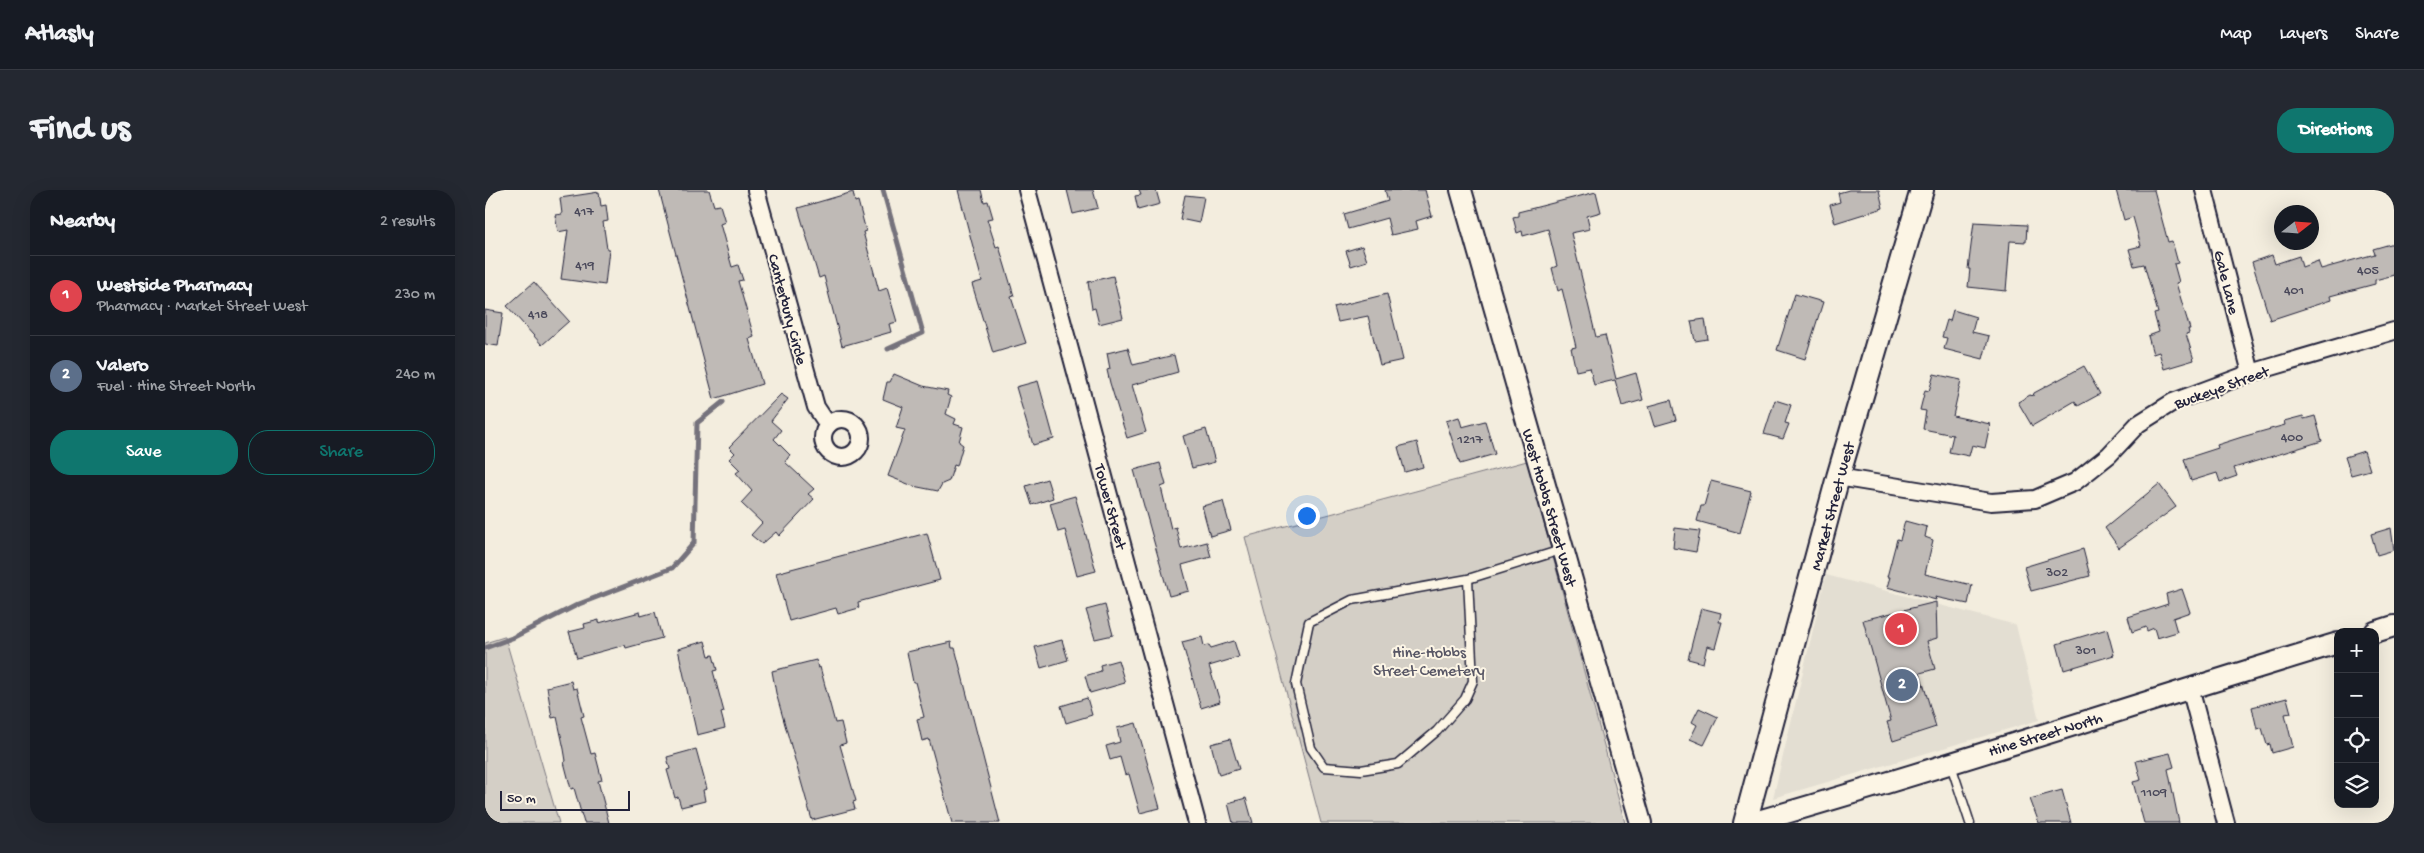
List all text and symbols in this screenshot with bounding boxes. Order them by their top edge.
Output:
text: Atlasly [25,20,94,49]
text: Map [2220,24,2252,45]
text: Layers [2280,24,2327,45]
text: Share [2355,24,2399,45]
button: Directions [2277,108,2394,153]
text: Find us [30,110,130,151]
house number: 417 [574,204,594,221]
north arrow [2274,205,2319,250]
text: Nearby [50,210,115,235]
text: 2 results [380,213,435,232]
street label: Gale Lane [2208,249,2242,317]
street label: Canterbury Circle [762,252,810,368]
house number: 419 [575,258,595,275]
house number: 405 [2357,263,2379,280]
text: Westside Pharmacy [97,275,252,298]
house number: 401 [2284,283,2304,300]
text: 1 [63,286,69,305]
text: 230 m [395,286,435,305]
text: Pharmacy · Market Street West [97,298,307,317]
house number: 418 [528,307,548,324]
text: Valero [97,355,149,378]
street label: Buckeye Street [2171,363,2273,416]
text: 2 [62,366,70,385]
text: 240 m [395,366,435,385]
text: Fuel · Hine Street North [97,378,255,397]
street label: West Hobbs Street West [1516,427,1580,590]
button: Save [50,430,238,475]
button: Share [248,430,435,475]
house number: 400 [2281,430,2303,447]
house number: 1217 [1456,432,1483,449]
street label: Market Street West [1808,439,1861,573]
street label: Tower Street [1088,461,1129,553]
your location [1294,503,1320,529]
house number: 302 [2045,565,2068,582]
pin: 1 [1885,610,1917,648]
map controls [2334,628,2379,808]
button: + [2334,628,2379,673]
house number: 301 [2075,643,2096,660]
park label: Hine-Hobbs Street Cemetery [1373,645,1485,682]
pin: 2 [1886,666,1918,704]
button: − [2334,673,2379,718]
street label: Hine Street North [1987,710,2106,763]
button: locate [2334,718,2379,763]
button: layers [2334,763,2379,808]
house number: 1109 [2140,785,2167,802]
scale bar [500,788,630,811]
text: 50 m [507,791,536,808]

